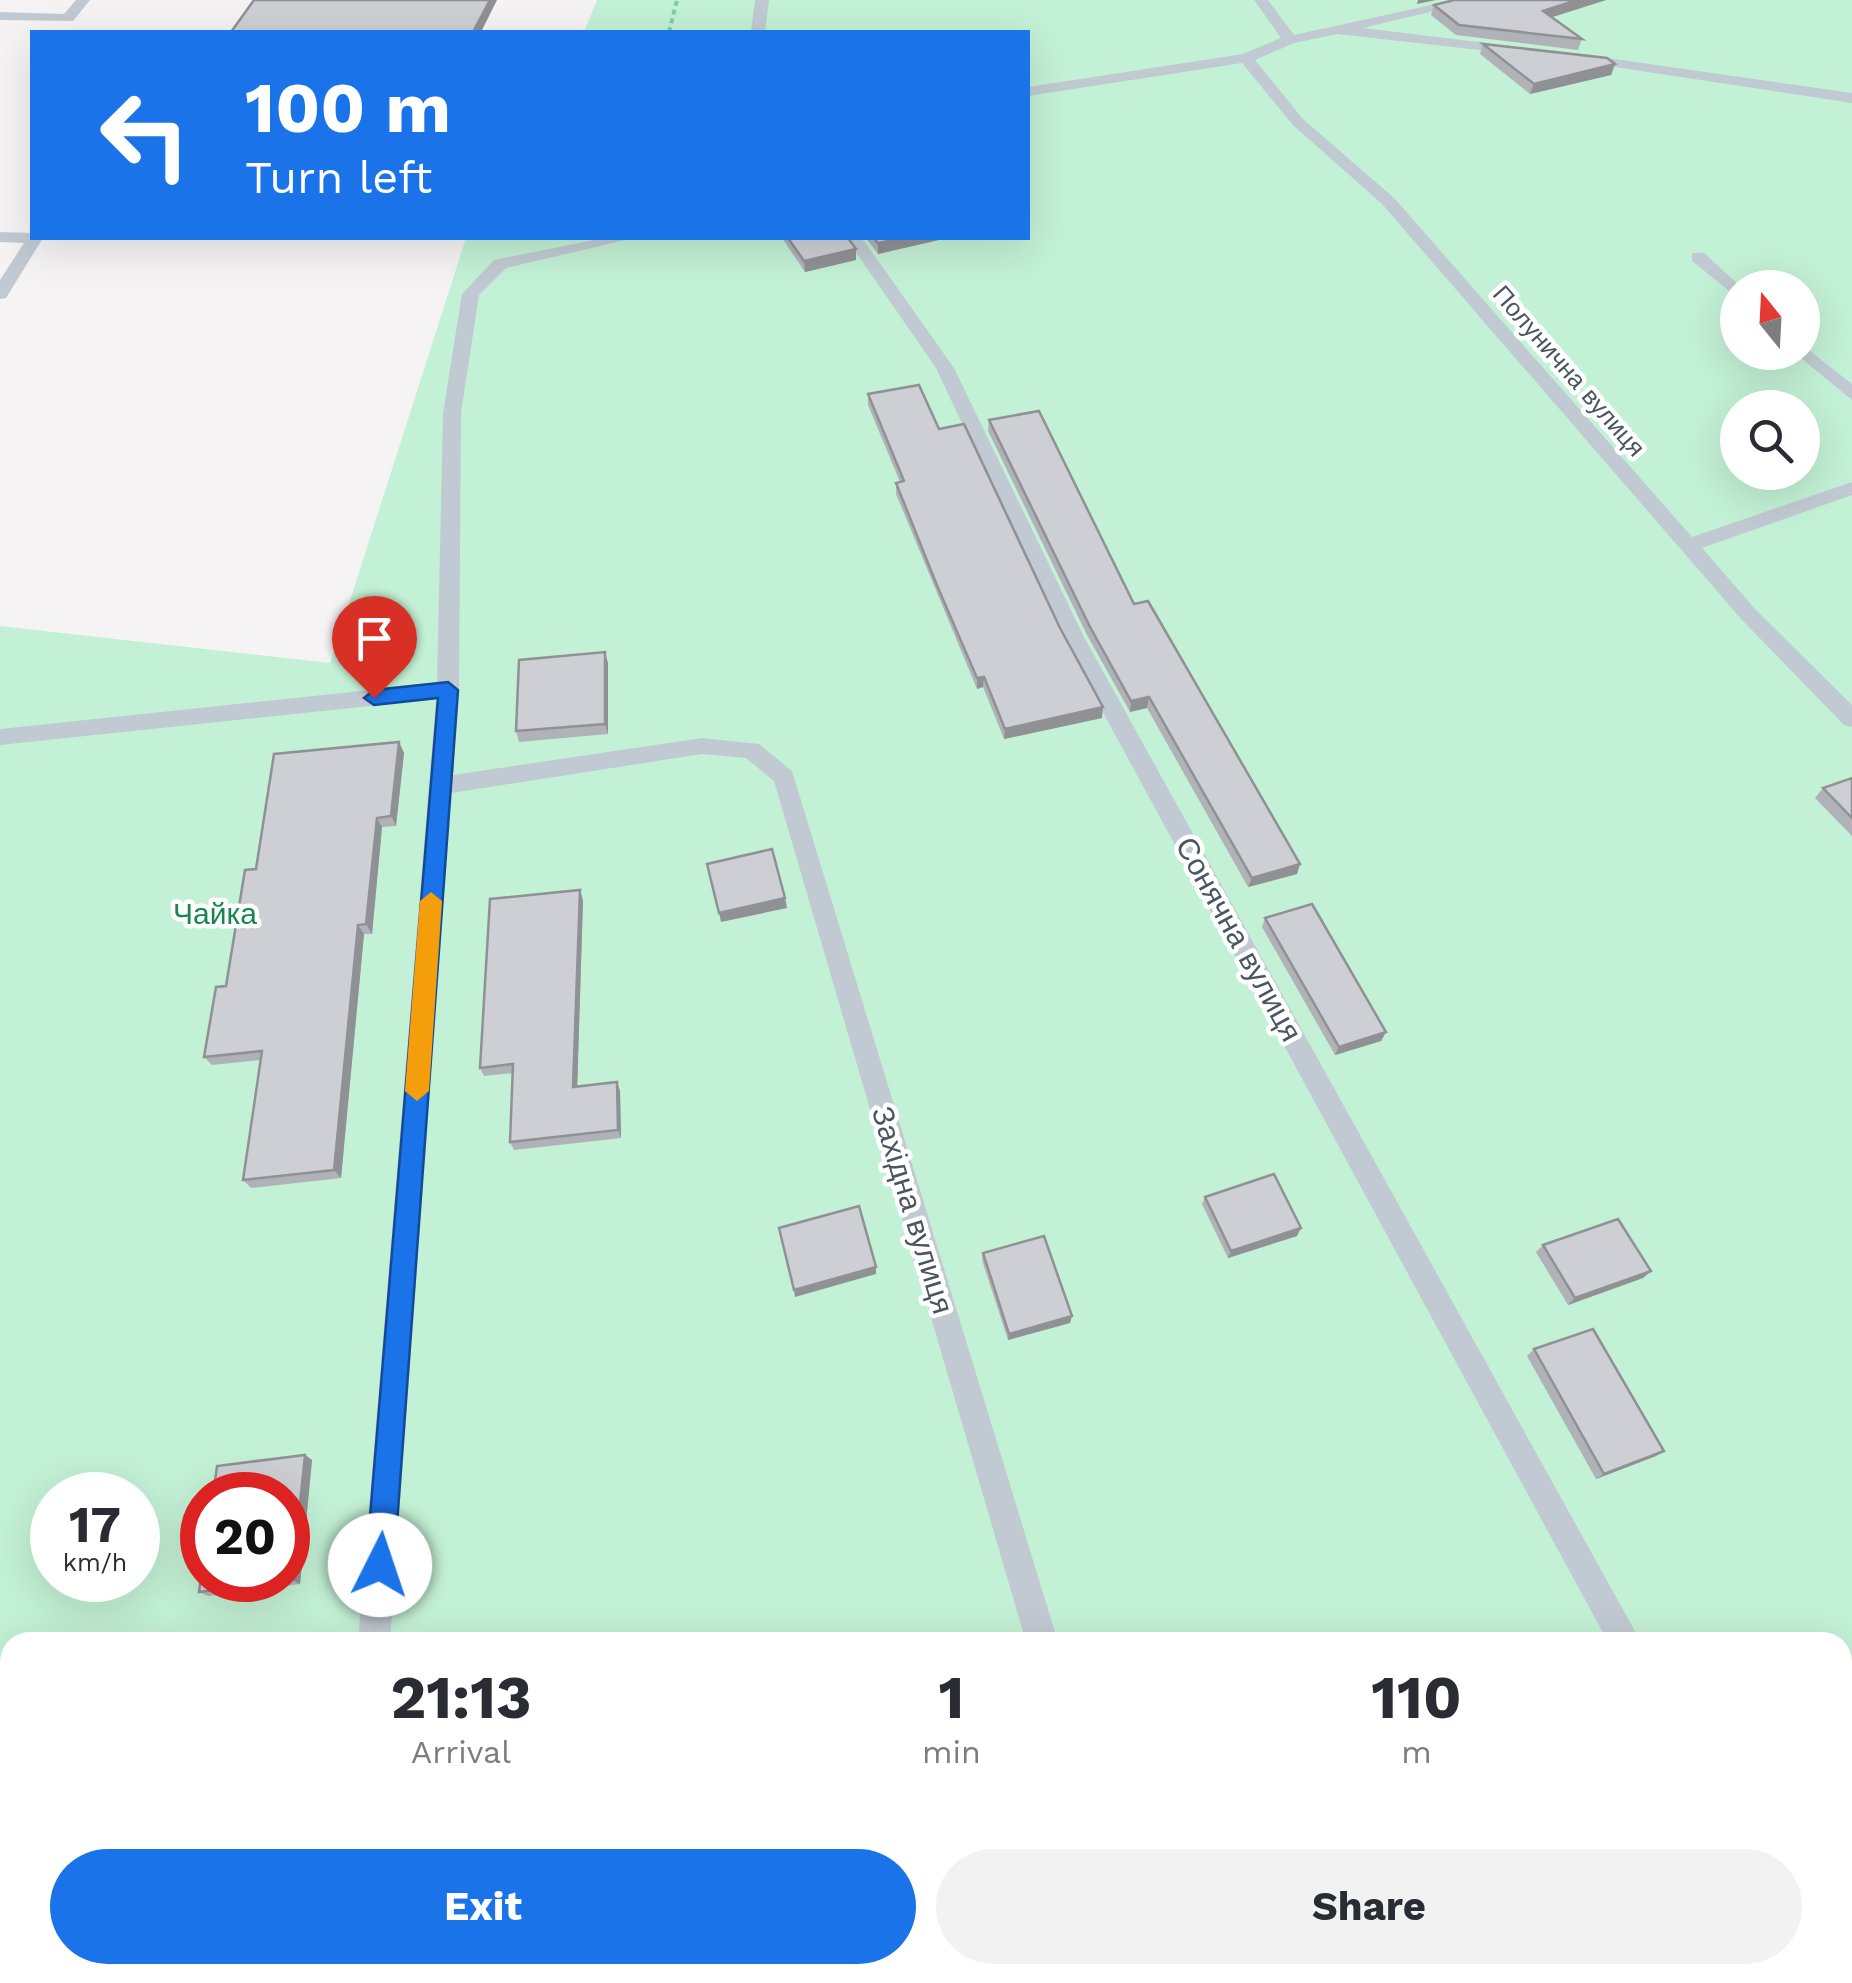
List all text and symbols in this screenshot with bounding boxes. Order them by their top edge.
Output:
text: 100 m [245,67,451,149]
icon: left [80,70,210,200]
text: Turn left [245,151,432,204]
north arrow [1720,270,1820,370]
map controls [1720,270,1820,490]
street label: Полунична вулиця [1487,280,1651,462]
button: search [1720,390,1820,490]
pin [332,596,417,699]
icon: arrive [347,611,402,666]
street label: Сонячна вулиця [1169,831,1309,1047]
park label: Чайка [173,896,257,931]
street label: Західна вулиця [865,1102,961,1318]
speed limit sign: 20 [180,1472,310,1602]
text: 17 [69,1495,121,1554]
position arrow [328,1513,432,1617]
text: km/h [63,1548,127,1577]
text: 21:13 [390,1662,532,1733]
text: 1 [938,1662,964,1733]
text: 110 [1371,1662,1462,1733]
text: Arrival [411,1733,511,1771]
text: min [922,1733,981,1771]
text: m [1401,1733,1432,1771]
button: Exit [50,1849,916,1964]
button: Share [936,1849,1802,1964]

